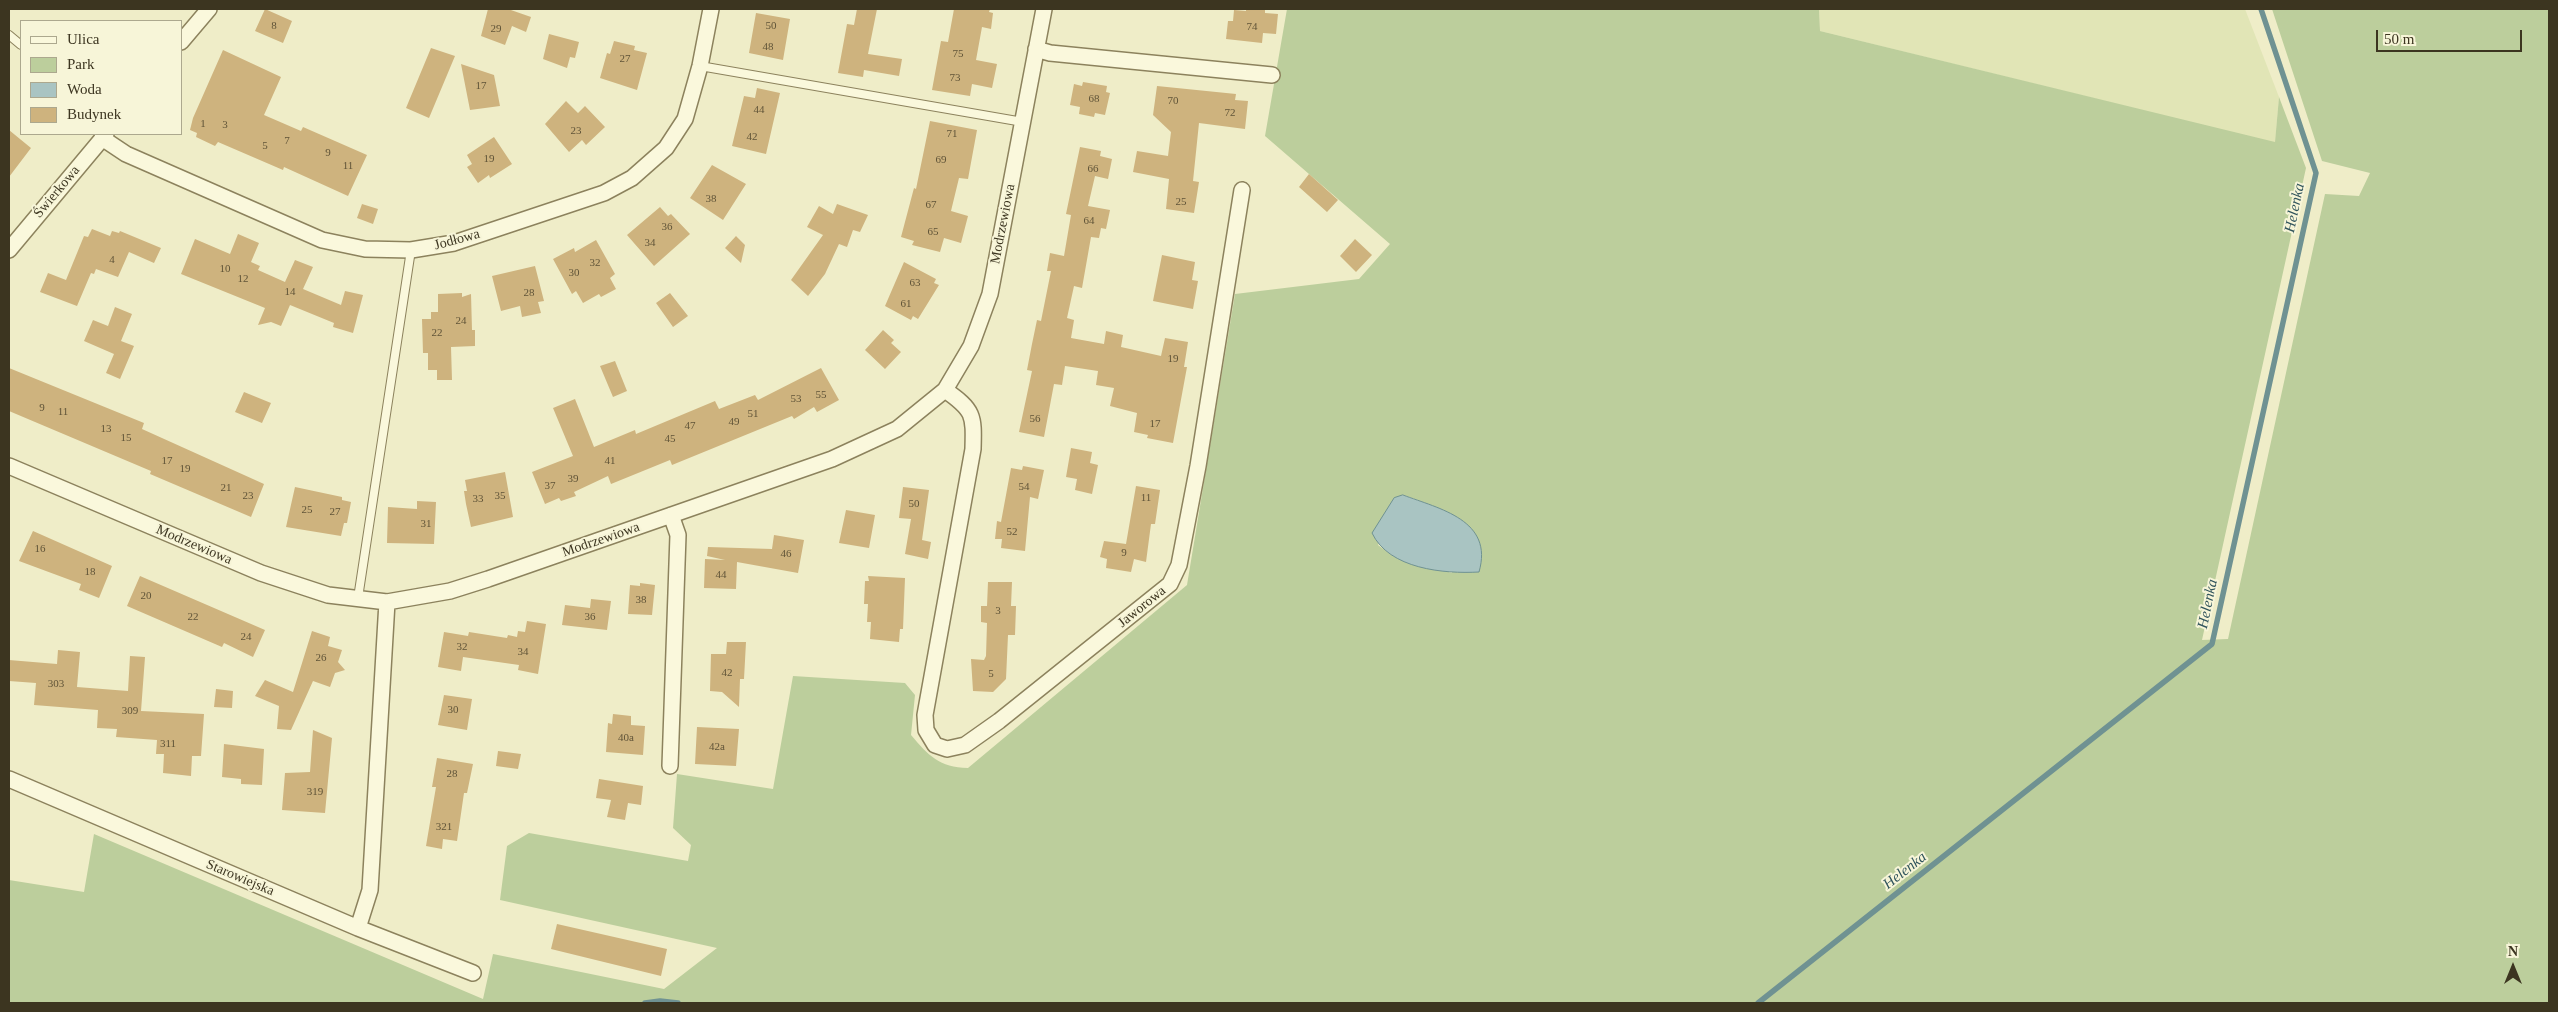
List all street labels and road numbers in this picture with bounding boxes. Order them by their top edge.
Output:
street label: Świerkowa [30,162,84,222]
street label: Modrzewiowa [987,183,1019,265]
street label: Jodłowa [432,226,482,254]
street label: Modrzewiowa [560,519,642,561]
street label: Modrzewiowa [154,521,234,569]
street label: Jaworowa [1115,583,1169,631]
street label: Starowiejska [203,856,277,900]

